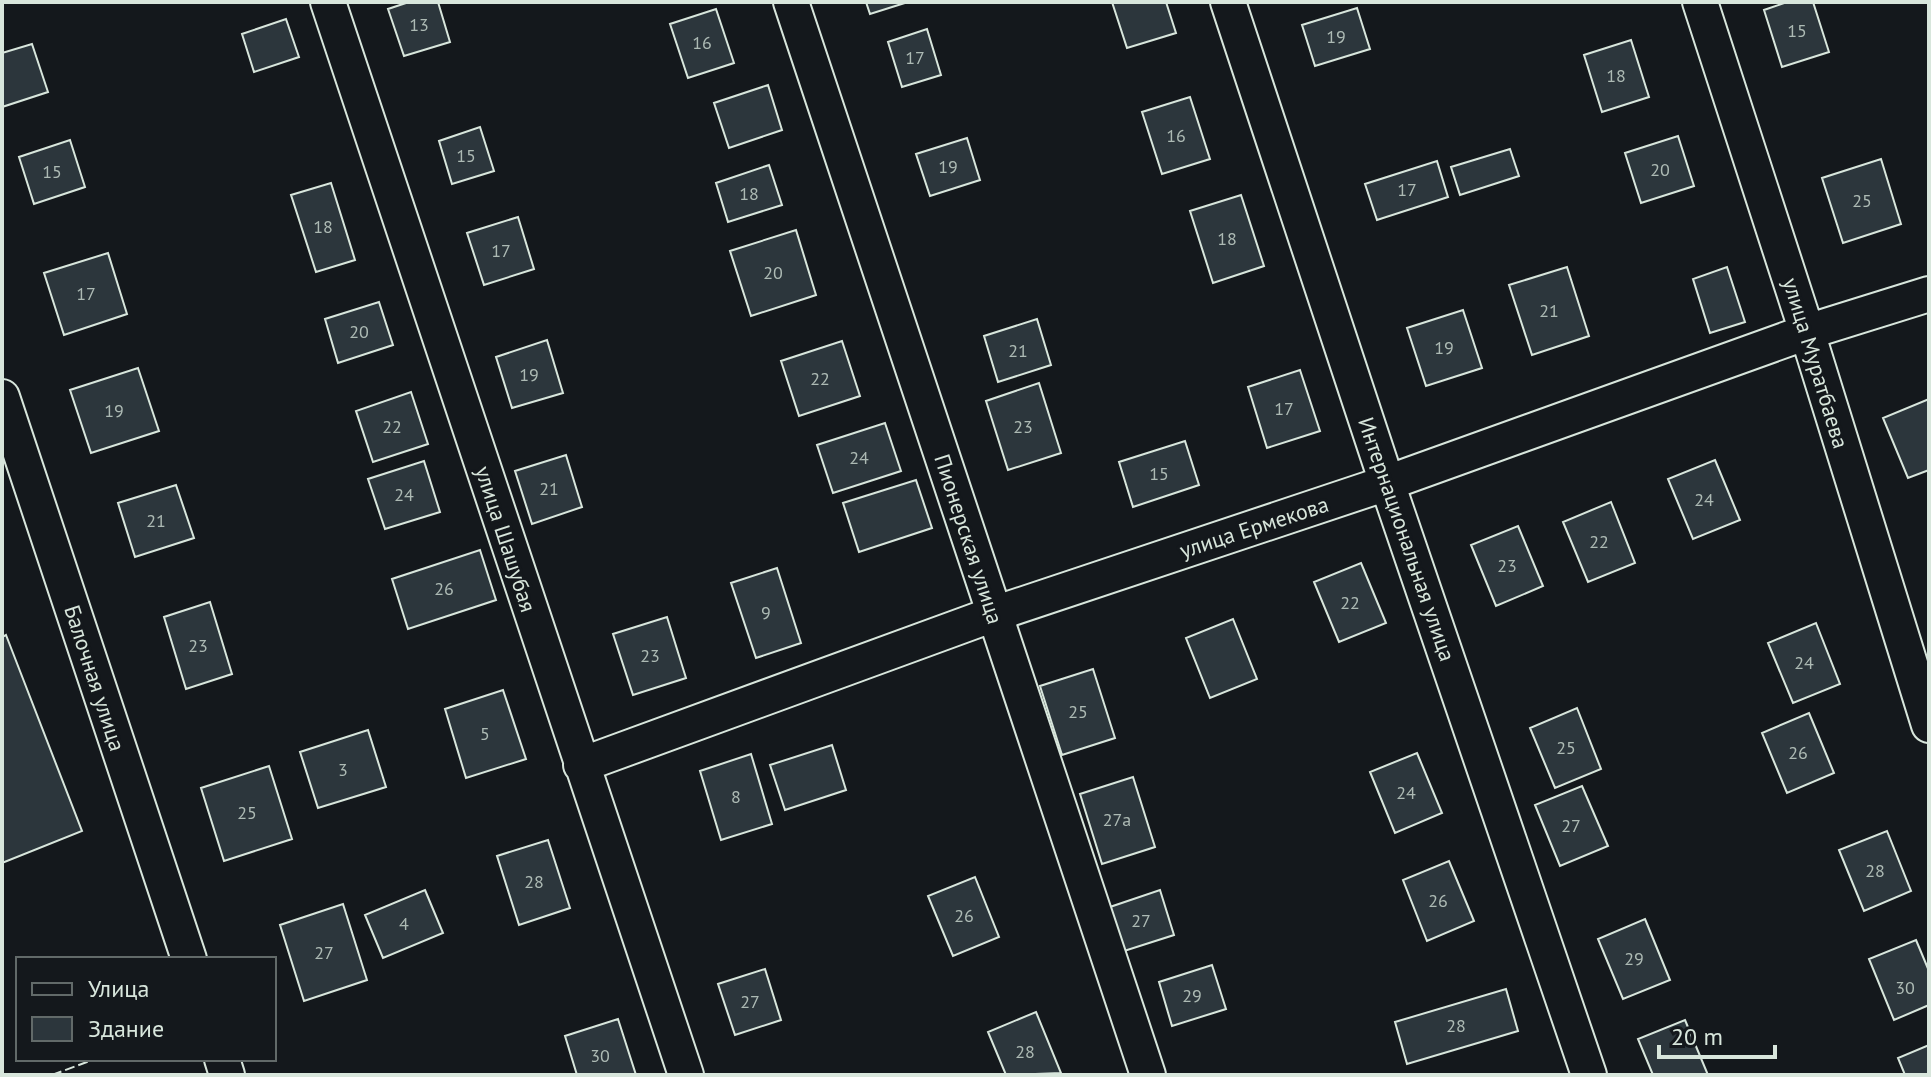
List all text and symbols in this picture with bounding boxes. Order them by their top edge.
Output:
house number: 13 [409,13,429,36]
house number: 15 [1787,19,1807,42]
house number: 19 [1326,25,1346,48]
house number: 16 [692,31,712,54]
house number: 17 [905,46,925,69]
house number: 18 [1606,64,1626,87]
house number: 16 [1166,124,1186,147]
house number: 15 [456,144,476,167]
house number: 19 [938,155,958,178]
house number: 20 [1650,158,1670,181]
house number: 15 [42,160,62,183]
house number: 17 [1397,178,1417,201]
house number: 18 [739,182,759,205]
house number: 25 [1852,189,1872,212]
house number: 18 [313,215,333,238]
house number: 18 [1217,227,1237,250]
house number: 17 [491,239,511,262]
house number: 20 [763,261,783,284]
street label: улица Муратбаева [1777,274,1855,452]
house number: 17 [76,282,96,305]
house number: 21 [1539,299,1559,322]
house number: 20 [349,320,369,343]
house number: 19 [1434,336,1454,359]
house number: 21 [1008,339,1028,362]
house number: 19 [519,363,539,386]
house number: 22 [810,367,830,390]
house number: 17 [1274,397,1294,420]
house number: 19 [104,399,124,422]
street label: Интернациональная улица [1352,413,1462,665]
house number: 22 [382,415,402,438]
house number: 23 [1013,415,1033,438]
house number: 24 [849,446,869,469]
street label: Пионерская улица [928,451,1010,627]
house number: 15 [1149,462,1169,485]
street label: улица Шашубая [469,463,543,615]
house number: 21 [539,477,559,500]
house number: 24 [394,483,414,506]
house number: 24 [1694,488,1714,511]
street label: улица Ермекова [1176,490,1332,564]
house number: 21 [146,509,166,532]
house number: 22 [1589,530,1609,553]
house number: 23 [1497,554,1517,577]
house number: 26 [434,577,454,600]
house number: 22 [1340,591,1360,614]
house number: 9 [761,601,771,624]
street label: Балочная улица [58,602,132,754]
house number: 23 [188,634,208,657]
house number: 23 [640,644,660,667]
house number: 24 [1794,651,1814,674]
house number: 25 [1068,700,1088,723]
house number: 5 [480,722,490,745]
house number: 25 [1556,736,1576,759]
house number: 26 [1788,741,1808,764]
house number: 3 [338,758,348,781]
house number: 24 [1396,781,1416,804]
house number: 8 [731,785,741,808]
house number: 25 [237,801,257,824]
house number: 27а [1103,808,1131,831]
house number: 27 [1561,814,1581,837]
house number: 28 [1865,859,1885,882]
house number: 28 [524,870,544,893]
house number: 26 [1428,889,1448,912]
house number: 26 [954,904,974,927]
house number: 27 [1131,909,1151,932]
house number: 4 [399,912,409,935]
house number: 27 [314,941,334,964]
house number: 29 [1624,947,1644,970]
legend [16,957,276,1061]
text: Улица [88,973,149,1004]
house number: 30 [1895,976,1915,999]
house number: 29 [1182,984,1202,1007]
house number: 27 [740,990,760,1013]
scale bar [1659,1009,1775,1059]
text: Здание [88,1013,164,1044]
house number: 28 [1446,1014,1466,1037]
text: 20 m [1671,1021,1723,1052]
house number: 28 [1015,1040,1035,1063]
house number: 30 [590,1044,610,1067]

